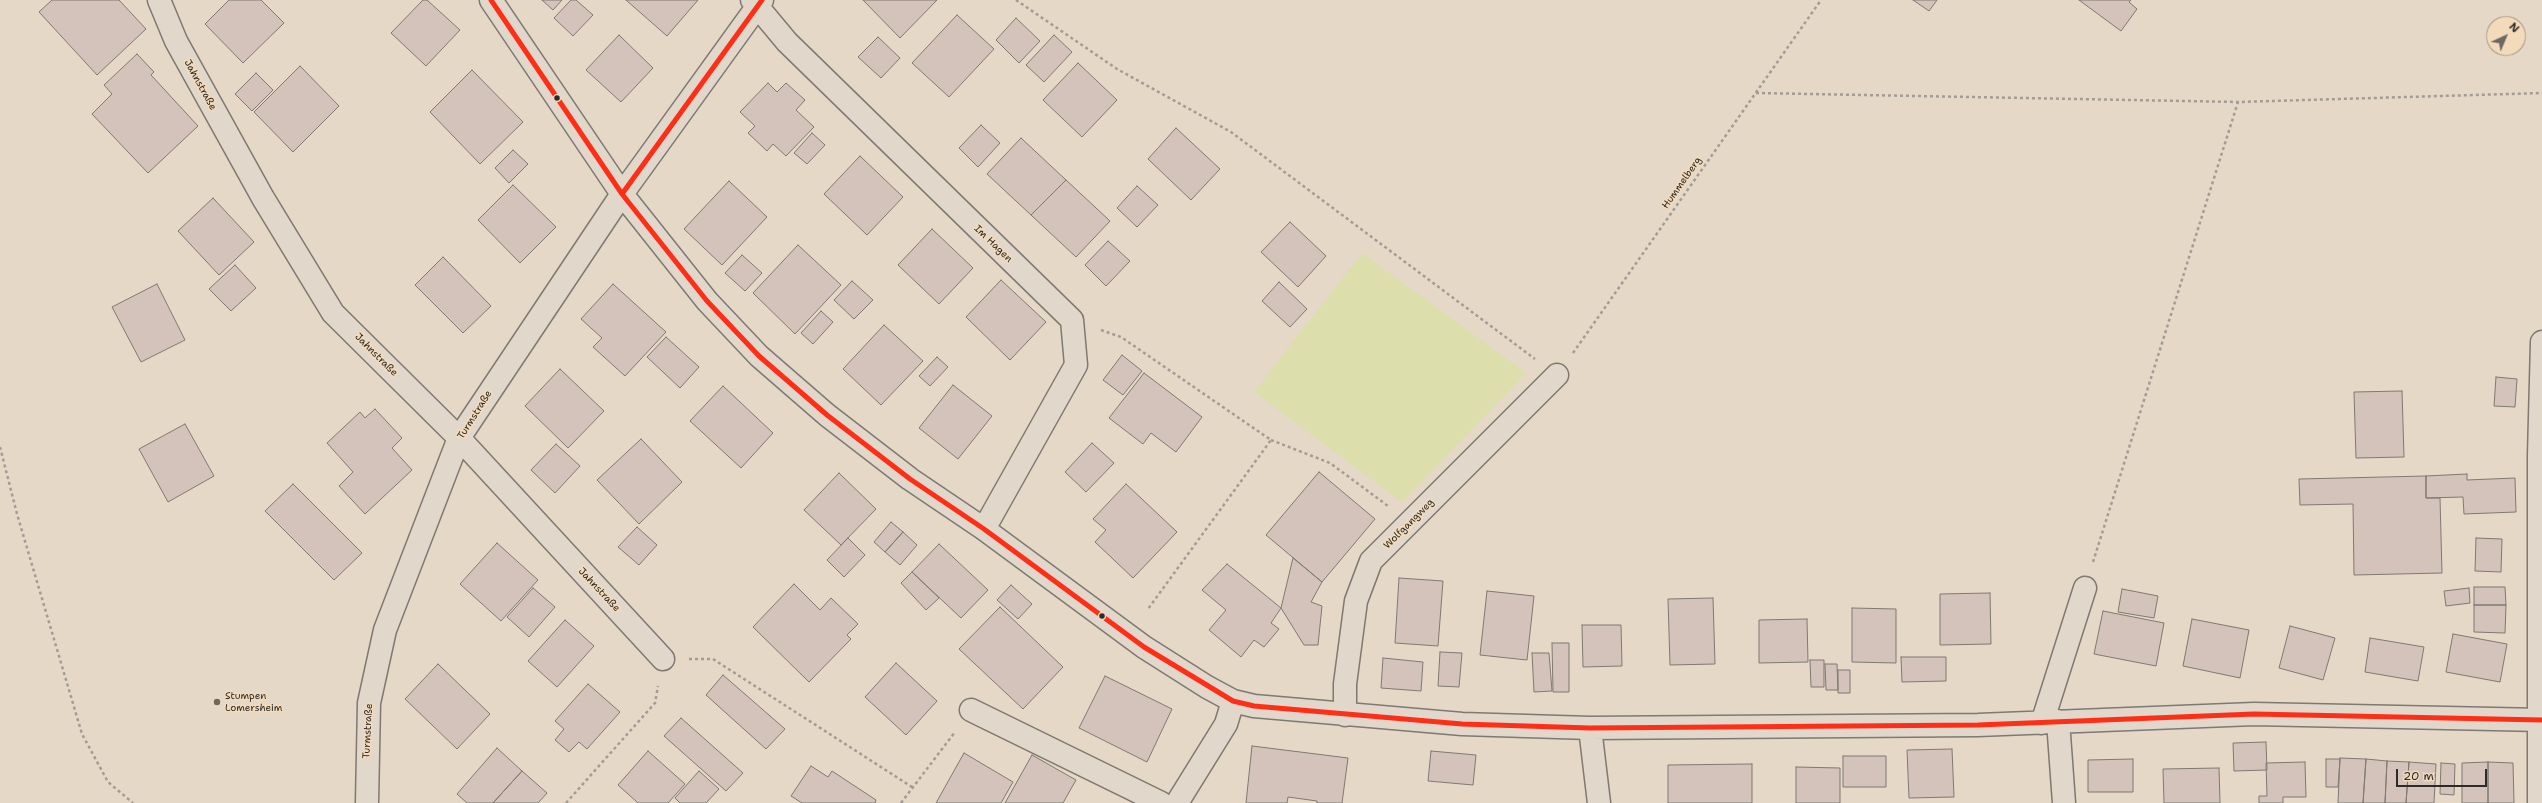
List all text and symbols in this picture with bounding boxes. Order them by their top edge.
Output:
north arrow [2486,16,2526,56]
text: N [2506,19,2522,36]
street label: Jahnstraße [181,58,219,112]
unlabelled marker [552,93,562,103]
street label: Hummelberg [1660,155,1704,211]
street label: Im Hagen [971,223,1015,265]
street label: Jahnstraße [352,331,400,379]
street label: Turmstraße [455,388,495,442]
street label: Wolfgangweg [1381,496,1437,552]
street label: Jahnstraße [576,566,622,614]
unlabelled marker [1097,611,1107,621]
place label: Stumpen Lomersheim [225,690,282,714]
marker: Stumpen Lomersheim [212,697,222,707]
street label: Turmstraße [361,703,375,759]
scale bar [2398,761,2489,787]
text: 20 m [2403,768,2434,784]

